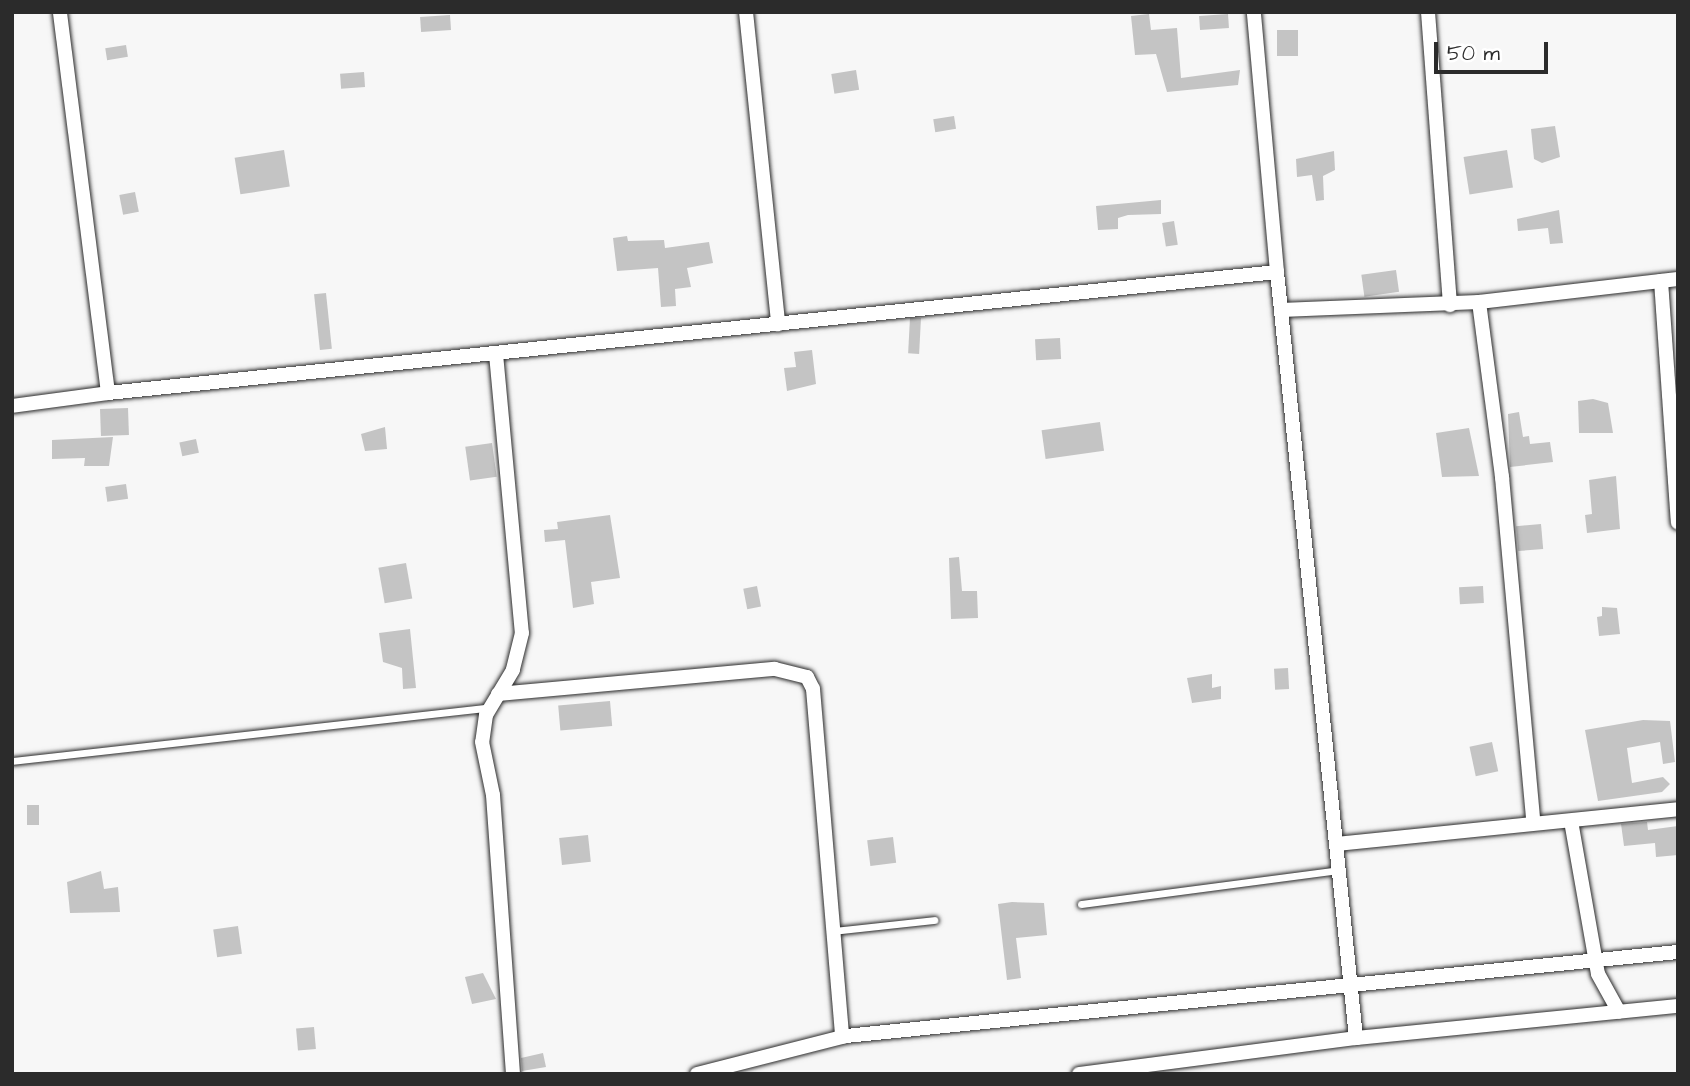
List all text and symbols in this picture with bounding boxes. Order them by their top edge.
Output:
scale bar [1438,28,1552,72]
text: 50 m [1447,39,1500,68]

